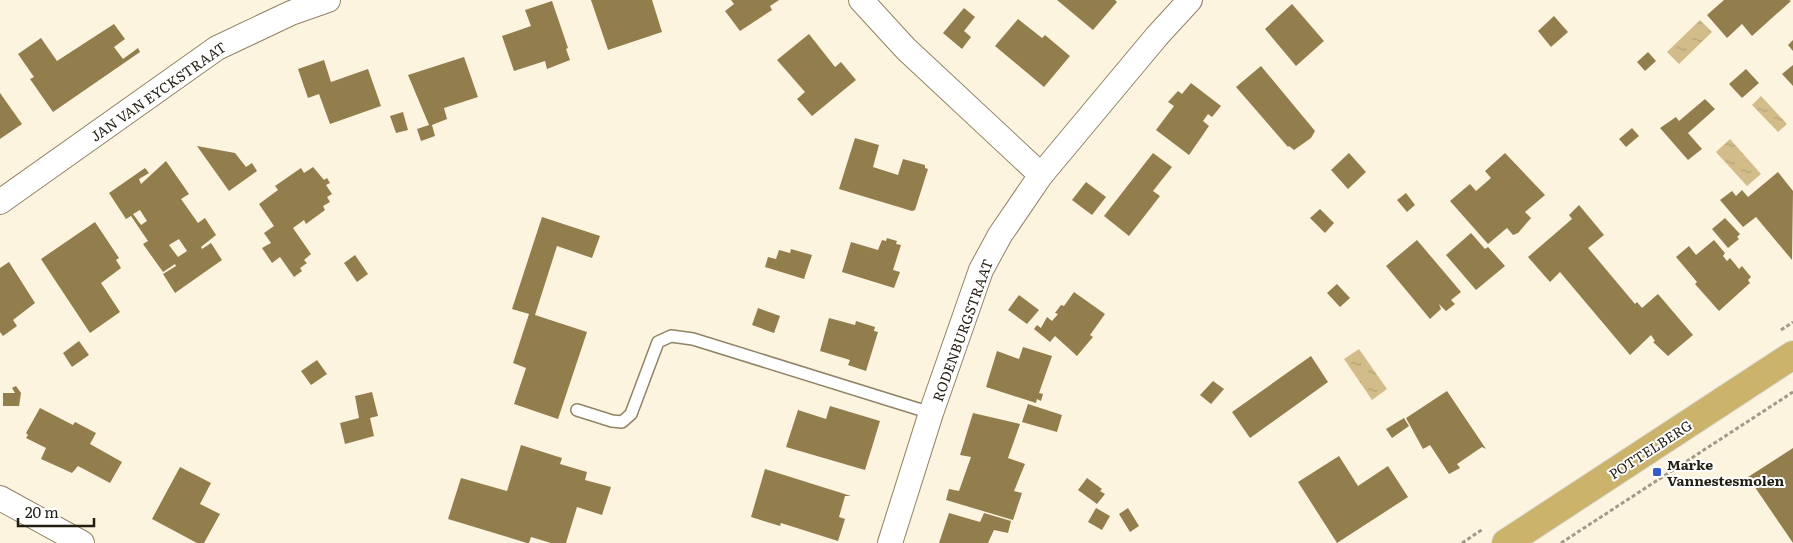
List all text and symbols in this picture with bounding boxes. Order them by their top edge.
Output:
street label: JAN VAN EYCKSTRAAT [86,37,230,145]
street label: RODENBURGSTRAAT [927,256,997,404]
street label: POTTELBERG [1605,414,1696,483]
place label: Marke Vannestesmolen [1667,454,1785,490]
marker: Marke Vannestesmolen [1651,466,1663,478]
scale bar [18,496,94,528]
text: 20 m [25,500,59,523]

